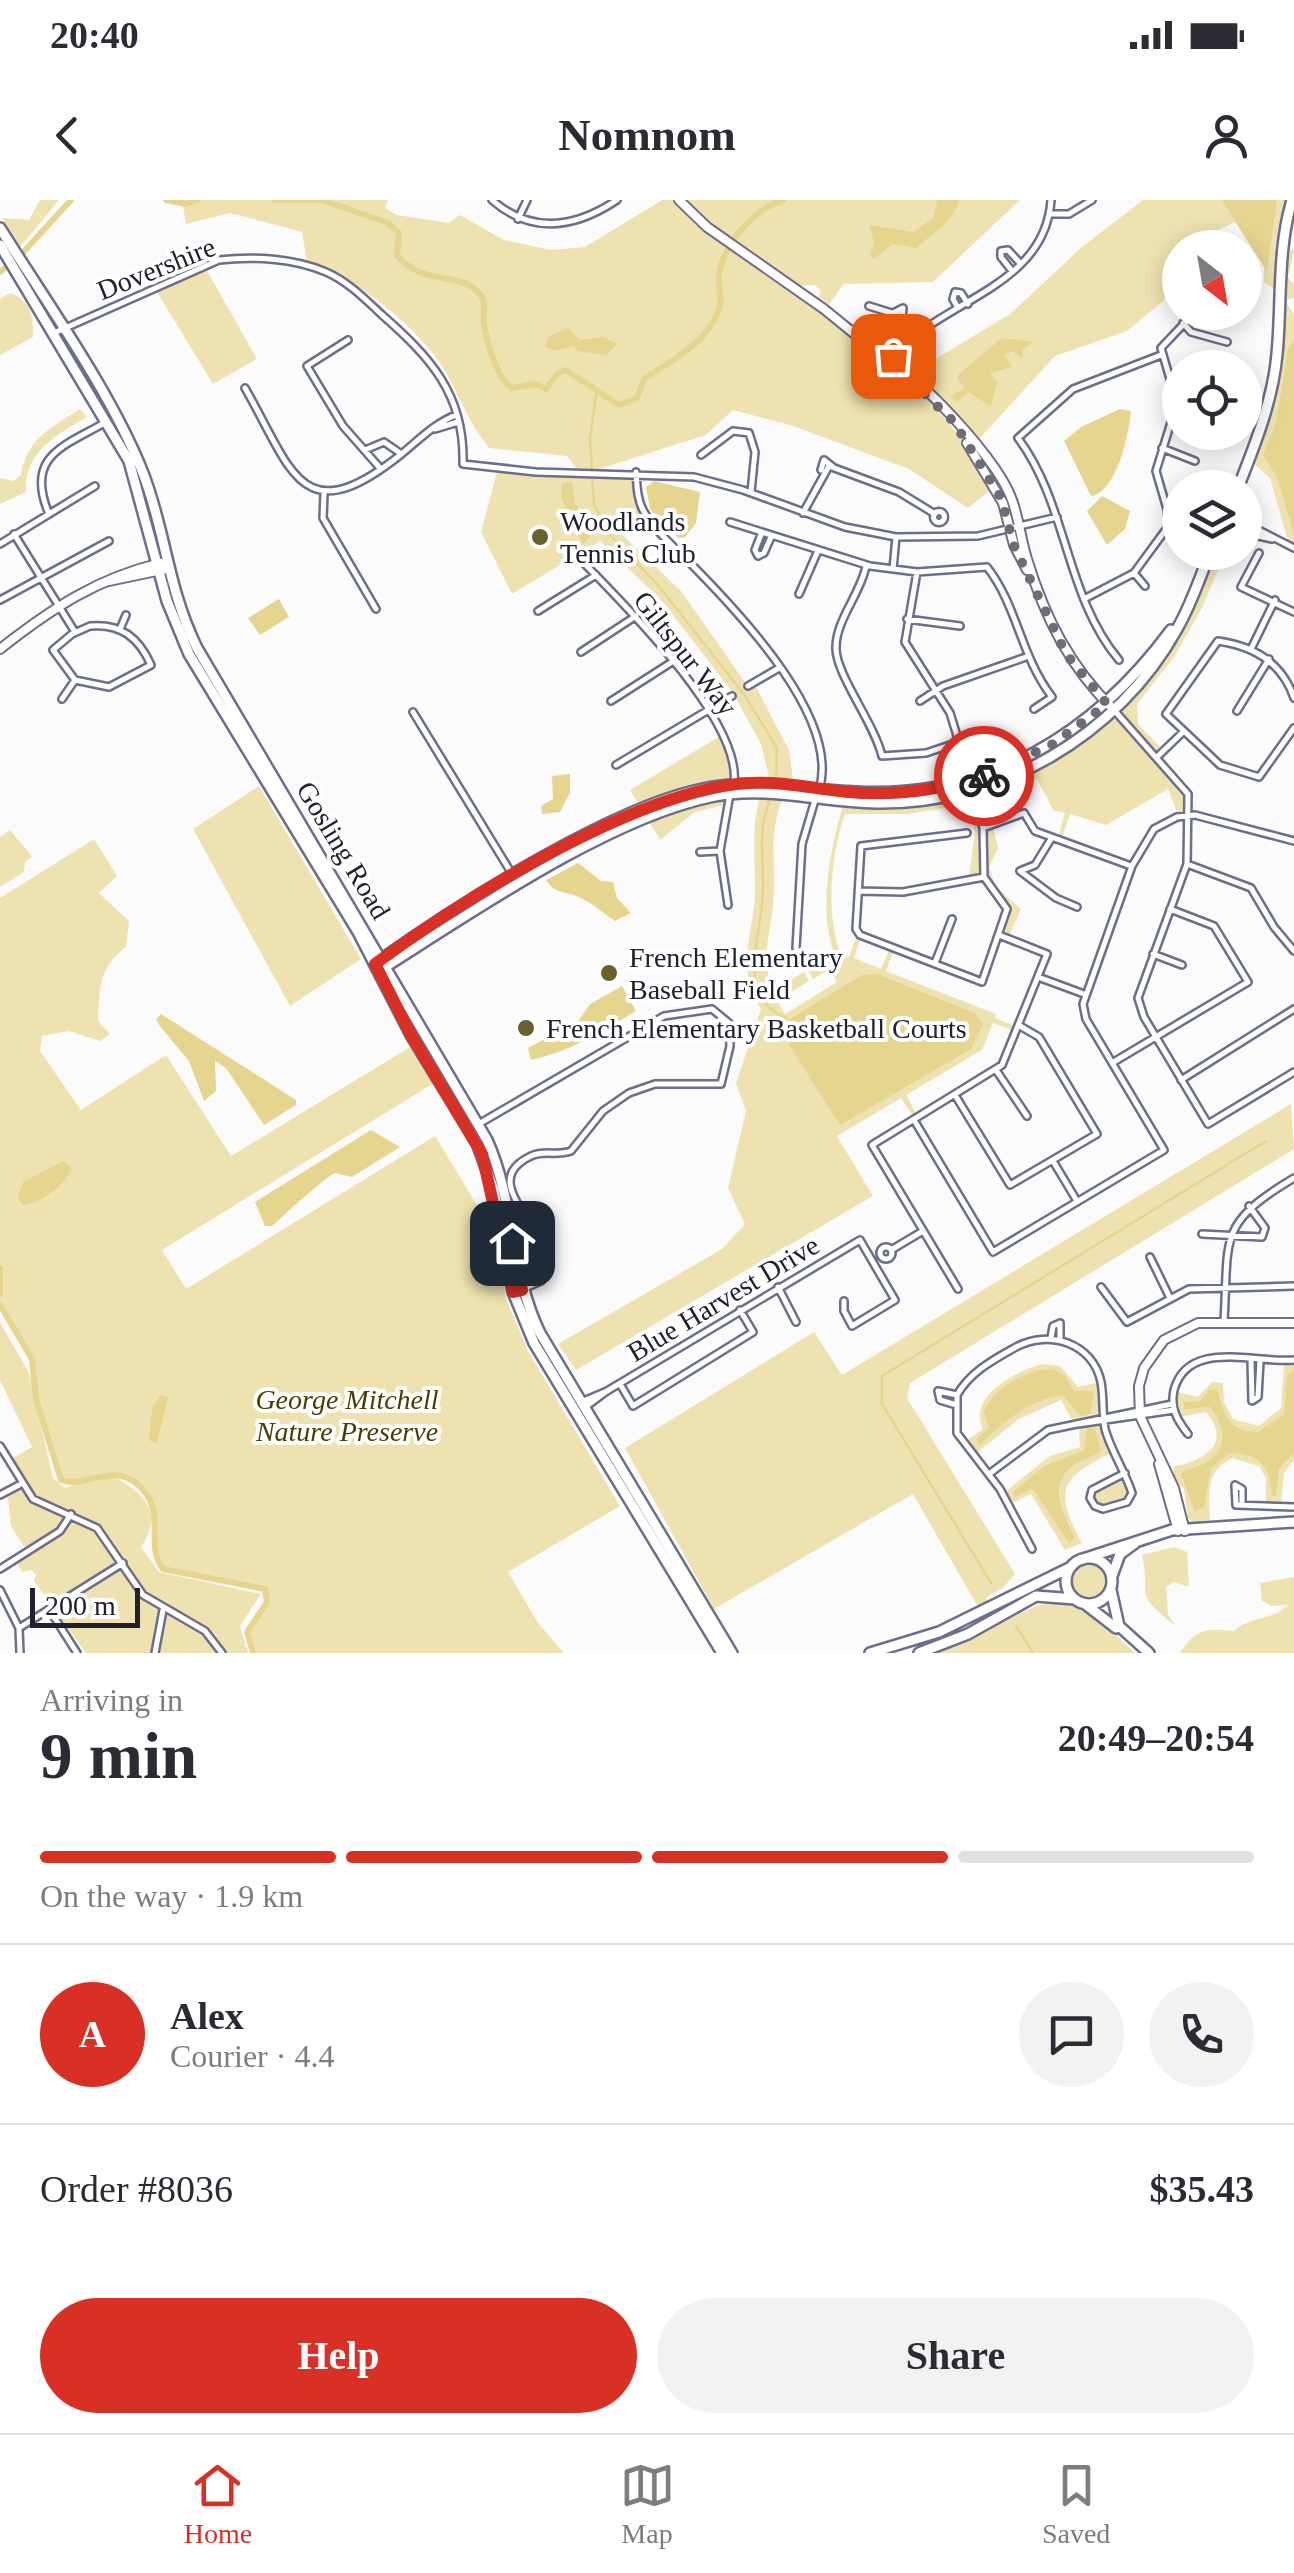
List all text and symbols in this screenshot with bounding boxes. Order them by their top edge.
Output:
text: 20:40 [50,14,139,56]
icon: back [40,108,95,163]
icon: person [1199,108,1254,163]
text: Nomnom [558,110,736,160]
north arrow [1162,230,1262,330]
map controls [1162,230,1262,570]
street label: Dovershire [93,231,220,306]
pin [851,314,936,399]
icon: bag [866,329,921,384]
button: locate [1162,350,1262,450]
button: layers [1162,470,1262,570]
place label: Woodlands Tennis Club [560,506,696,569]
marker: Woodlands Tennis Club [529,526,551,548]
street label: Giltspur Way [628,585,744,722]
courier [934,726,1034,826]
icon: bike [957,749,1012,804]
street label: Gosling Road [290,776,397,925]
place label: French Elementary Baseball Field [629,942,843,1005]
marker: French Elementary Baseball Field [598,962,620,984]
place label: French Elementary Basketball Courts [546,1013,967,1044]
marker: French Elementary Basketball Courts [515,1017,537,1039]
pin [470,1201,555,1286]
icon: home [485,1216,540,1271]
street label: Blue Harvest Drive [622,1229,825,1368]
park label: George Mitchell Nature Preserve [255,1384,439,1447]
scale bar [30,1583,140,1628]
text: 200 m [45,1590,116,1621]
text: Arriving in [40,1682,183,1718]
text: 20:49–20:54 [1058,1717,1254,1759]
text: 9 min [40,1720,197,1792]
text: On the way · 1.9 km [40,1878,303,1914]
button: chat [1019,1982,1124,2087]
button: phone [1149,1982,1254,2087]
text: Alex [170,1995,244,2037]
text: A [79,2013,106,2055]
text: Courier · 4.4 [170,2038,334,2074]
text: Order #8036 [40,2168,233,2210]
text: $35.43 [1150,2168,1254,2210]
button: Help [40,2298,637,2413]
button: Share [657,2298,1254,2413]
tab: Home [184,2458,252,2550]
tab: Map [620,2458,675,2550]
tab: Saved [1042,2458,1110,2550]

